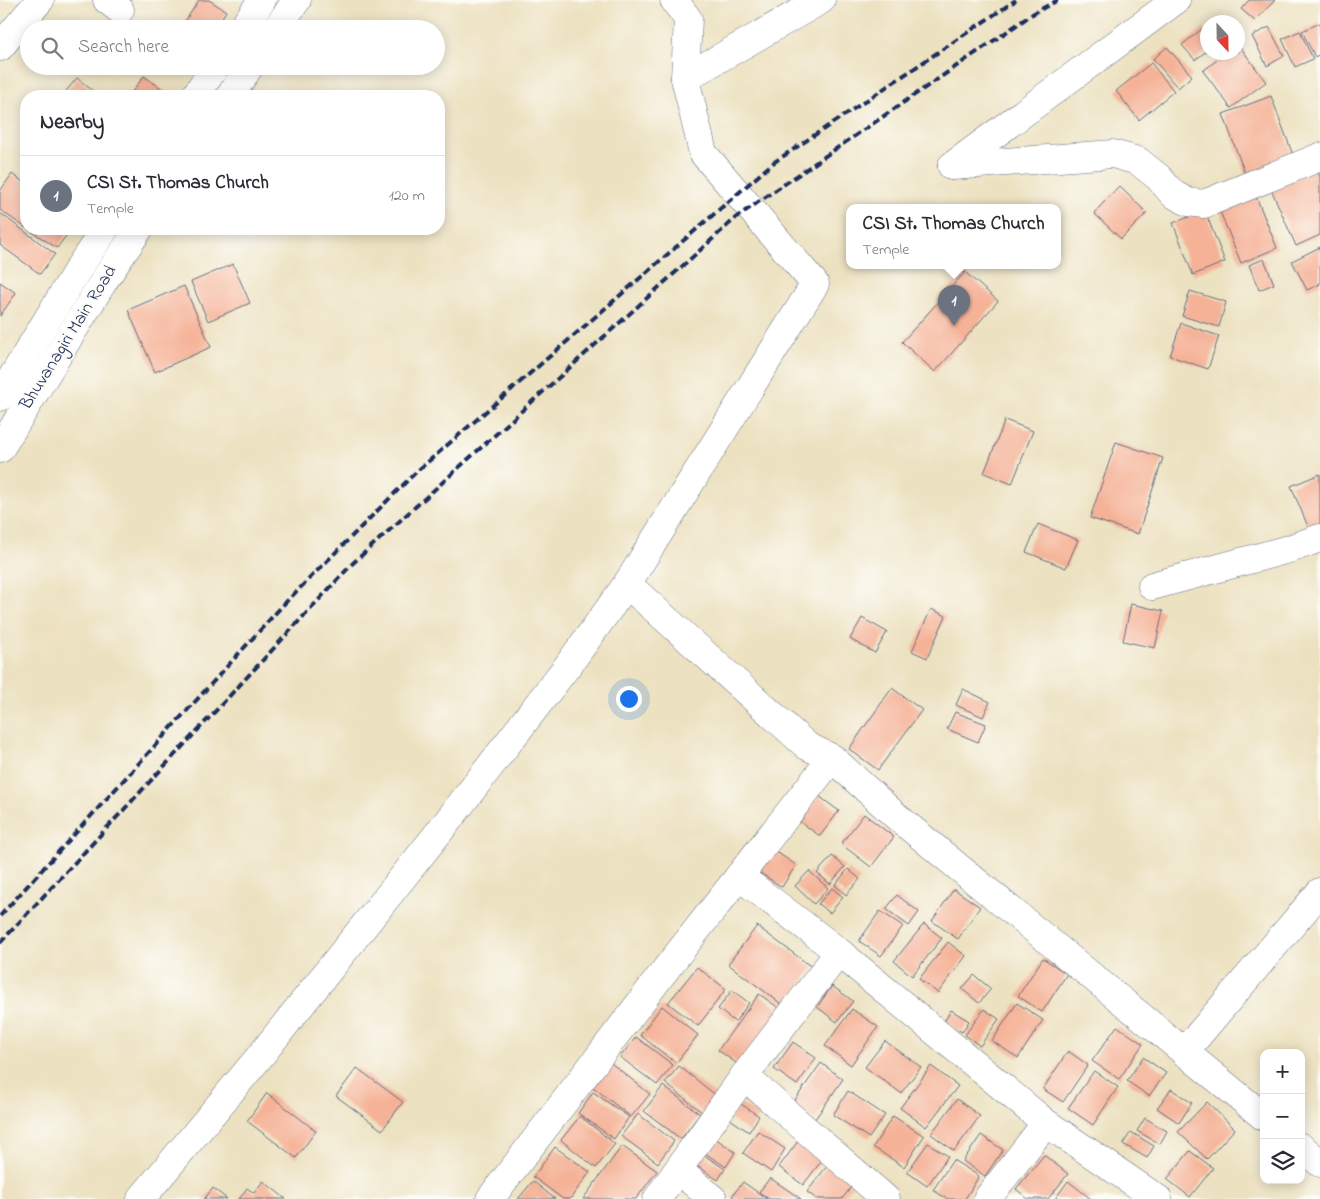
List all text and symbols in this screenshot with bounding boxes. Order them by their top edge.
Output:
north arrow [1200,15,1245,60]
search box [20,20,445,75]
icon: search [38,34,66,62]
text: Search here [78,34,169,61]
text: Nearby [40,108,104,138]
text: CSI St. Thomas Church [87,170,269,197]
text: 1 [53,184,59,208]
text: 120 m [389,184,425,208]
text: Temple [87,197,134,221]
popup [846,204,1061,269]
text: CSI St. Thomas Church [863,211,1044,238]
text: Temple [863,238,909,262]
street label: Bhuvanagiri Main Road [13,261,125,417]
pin: 1 [938,285,970,326]
your location [616,686,642,712]
map controls [1260,1049,1305,1184]
button: + [1260,1049,1305,1094]
button: − [1260,1094,1305,1139]
button: layers [1260,1139,1305,1184]

